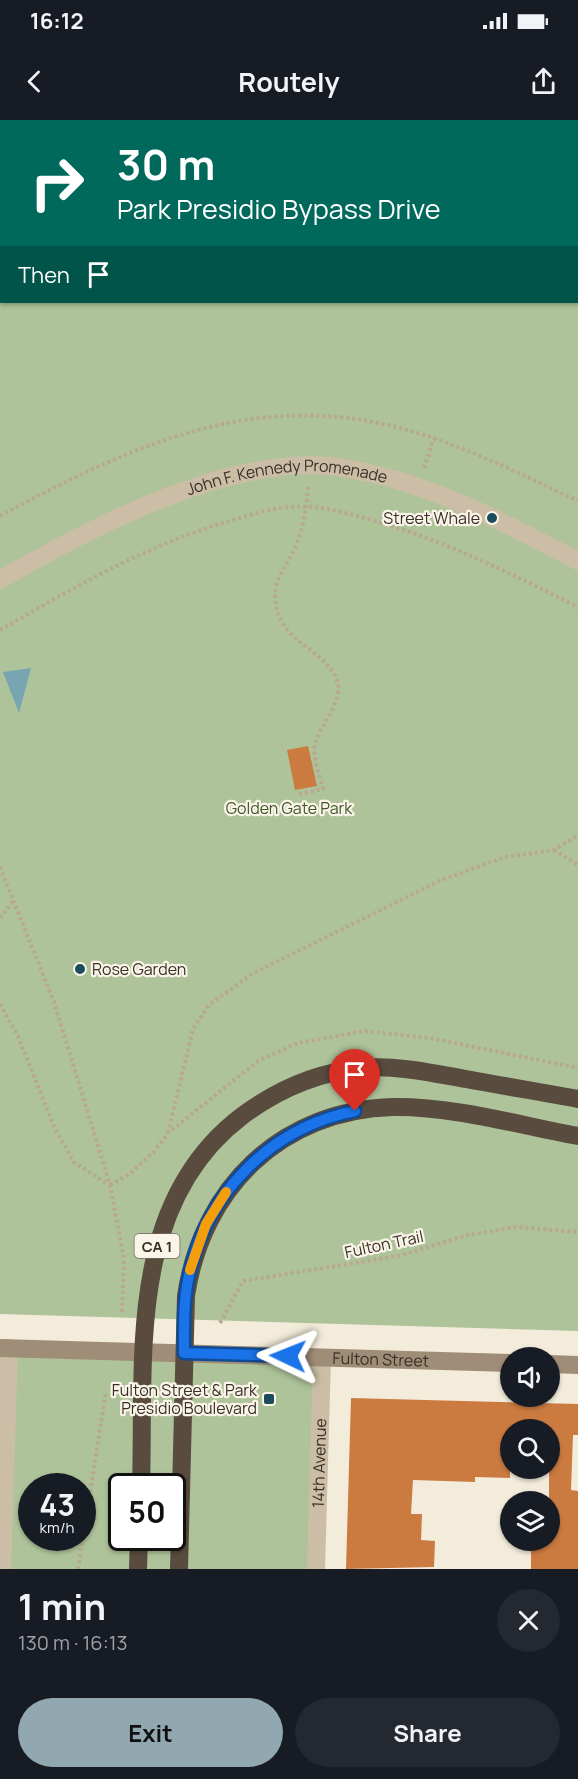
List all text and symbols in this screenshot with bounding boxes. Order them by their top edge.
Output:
text: 16:12 [30,6,84,36]
text: Routely [238,63,340,100]
icon: back [18,65,51,98]
icon: share [527,65,560,98]
text: 30 m [117,135,215,193]
icon: right [18,144,96,222]
text: Park Presidio Bypass Drive [117,190,441,227]
icon: arrive [82,258,115,291]
text: Then [18,260,70,290]
street label: John F. Kennedy Promenade [183,454,390,500]
place label: Street Whale [383,507,480,529]
marker: Street Whale [485,511,499,525]
park label: Golden Gate Park [226,797,353,819]
place label: Rose Garden [92,958,186,980]
marker: Rose Garden [73,962,87,976]
pin [329,1049,380,1111]
icon: arrive [338,1058,371,1091]
street label: Fulton Trail [343,1225,425,1263]
road number: CA 1 [134,1234,180,1258]
position arrow [256,1324,320,1388]
street label: Fulton Street [332,1347,429,1372]
map controls [500,1347,560,1551]
button: sound [500,1347,560,1407]
place label: Fulton Street & Park Presidio Boulevard [112,1379,258,1419]
marker: Fulton Street & Park Presidio Boulevard [262,1392,276,1406]
street label: 14th Avenue [307,1418,331,1508]
button: search [500,1419,560,1479]
speed limit sign: 50 [108,1473,186,1551]
text: 43 [39,1484,75,1525]
button: layers [500,1491,560,1551]
text: km/h [40,1517,74,1538]
text: 1 min [18,1582,106,1631]
button: close [497,1589,560,1652]
text: 130 m · 16:13 [18,1629,128,1656]
button: Exit [18,1698,283,1767]
button: Share [295,1698,560,1767]

